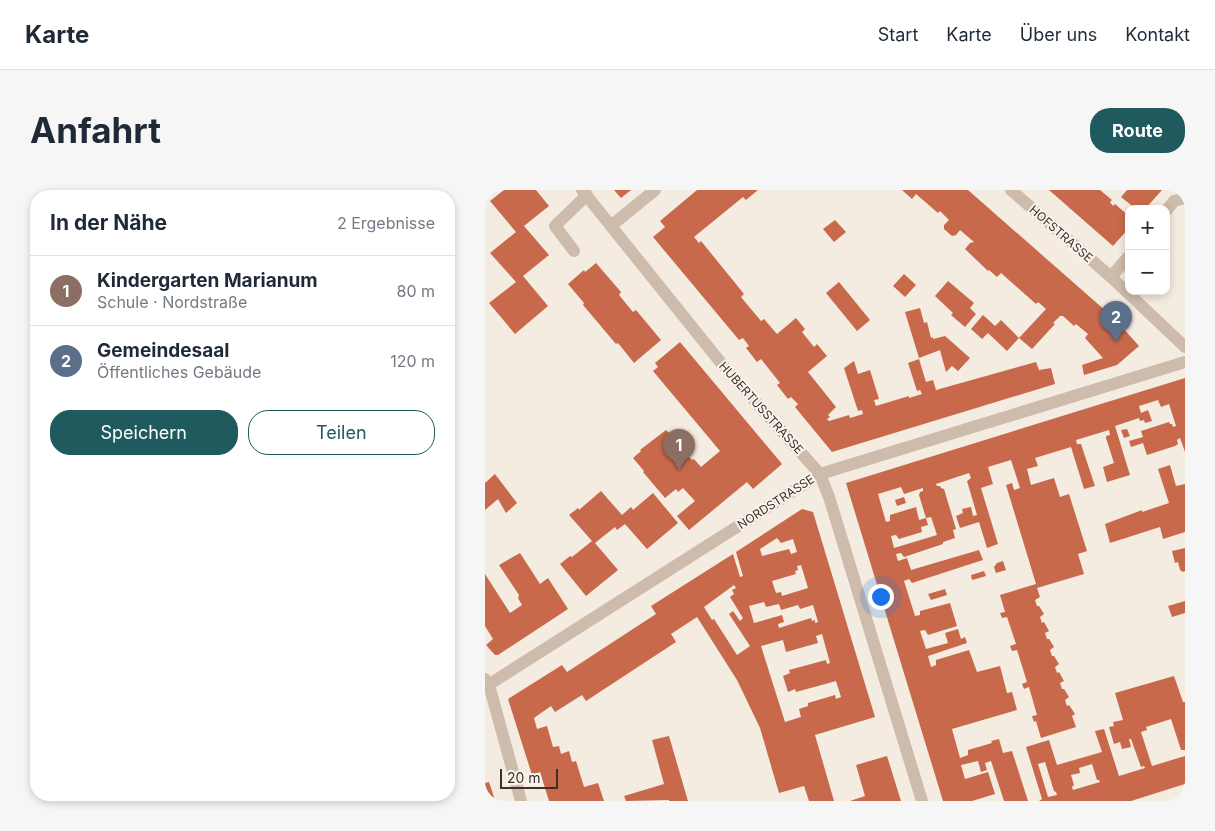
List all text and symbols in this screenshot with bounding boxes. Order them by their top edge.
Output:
text: Karte [25,20,89,49]
text: Start [878,24,918,45]
text: Karte [946,24,992,45]
text: Über uns [1020,24,1097,45]
text: Kontakt [1125,24,1190,45]
button: Route [1090,108,1185,153]
text: Anfahrt [30,109,161,151]
street label: HOFSTRASSE [1027,202,1096,265]
map controls [1125,205,1170,295]
button: + [1125,205,1170,250]
text: In der Nähe [50,210,167,235]
text: 2 Ergebnisse [337,213,435,233]
button: − [1125,250,1170,295]
text: Kindergarten Marianum [97,269,318,292]
text: 1 [63,281,69,301]
text: 80 m [396,281,435,301]
text: Schule · Nordstraße [97,292,247,312]
pin: 2 [1100,301,1132,342]
text: Gemeindesaal [97,339,229,362]
text: 2 [61,351,71,371]
text: 120 m [390,351,435,371]
street label: HUBERTUSSTRASSE [716,358,807,457]
text: Öffentliches Gebäude [97,362,261,382]
button: Speichern [50,410,238,455]
button: Teilen [248,410,435,455]
pin: 1 [663,429,695,470]
street label: NORDSTRASSE [734,471,817,532]
your location [868,584,894,610]
scale bar [500,766,557,789]
text: 20 m [507,769,541,786]

